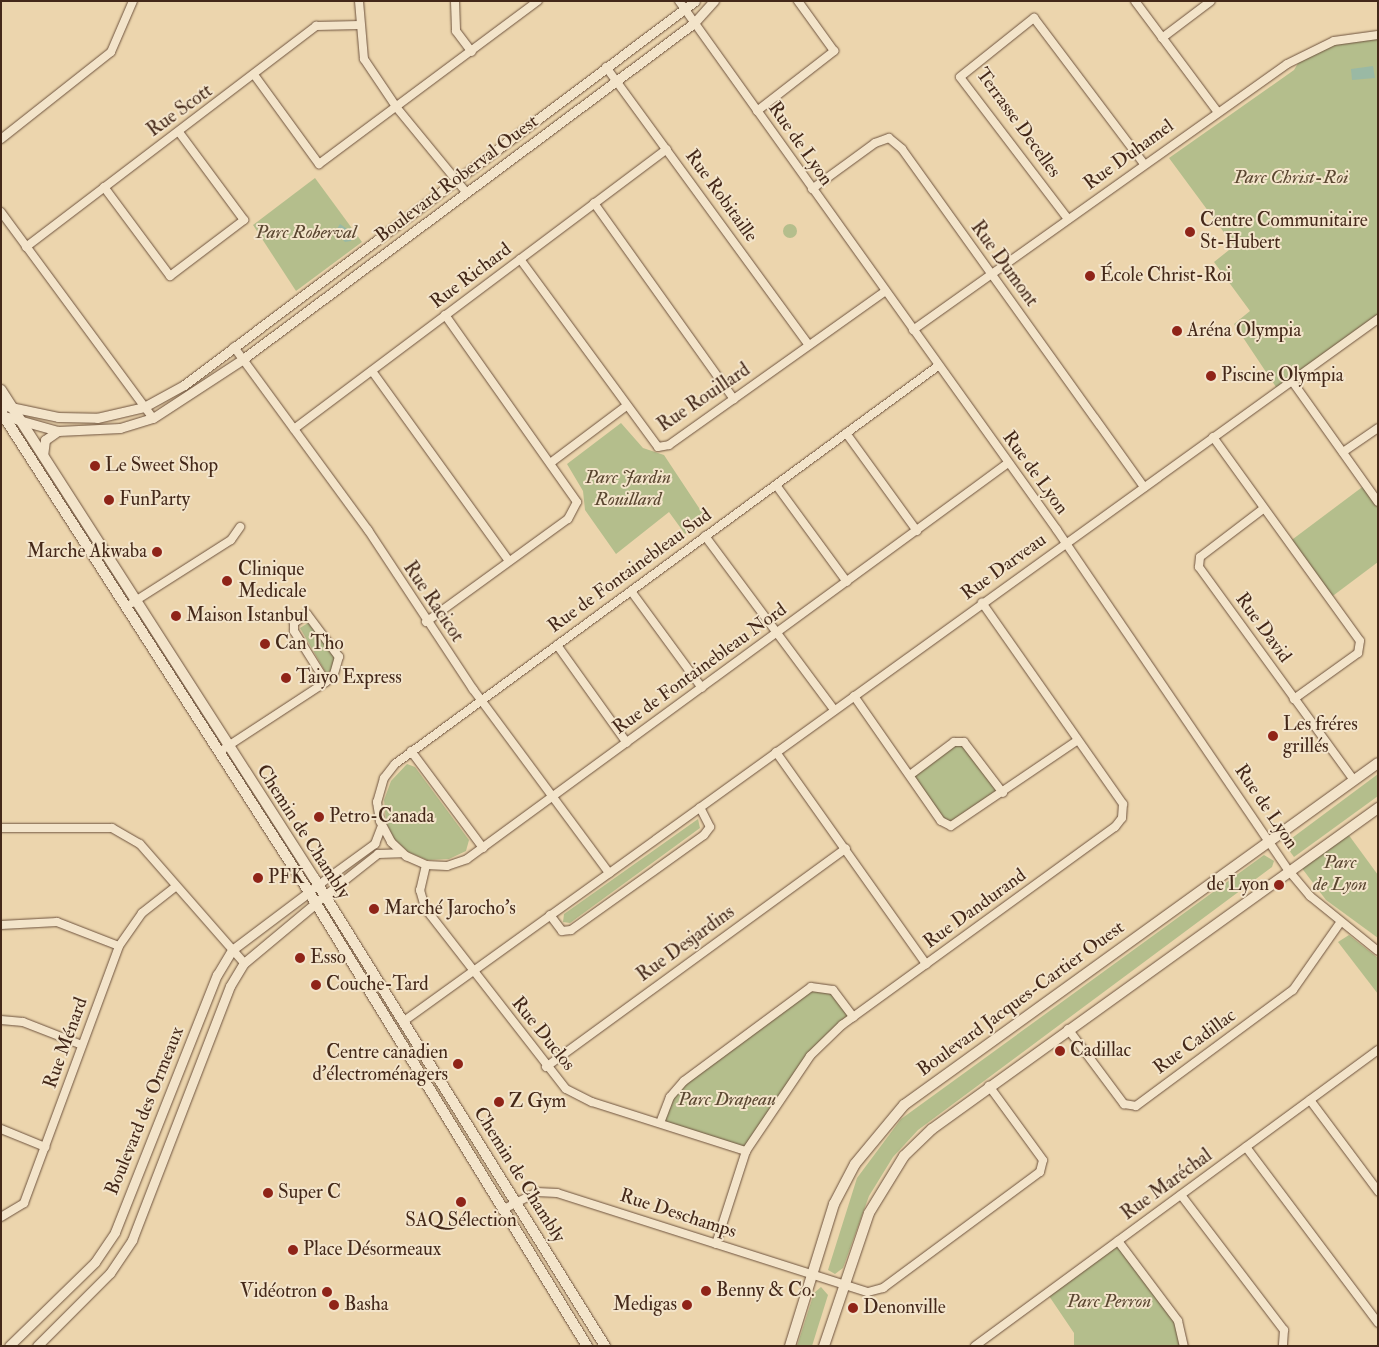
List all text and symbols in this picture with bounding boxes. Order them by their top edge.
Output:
street label: Terrasse Decelles [971,64,1065,182]
street label: Rue Scott [143,80,217,142]
street label: Rue de Lyon [763,98,837,190]
street label: Boulevard Roberval Ouest [371,110,543,248]
street label: Rue Duhamel [1080,115,1178,195]
street label: Rue Robitaille [680,145,762,247]
park label: Parc Christ-Roi [1234,167,1348,189]
place label: Centre Communitaire St-Hubert [1200,210,1368,254]
street label: Rue Dumont [965,217,1043,311]
park label: Parc Roberval [255,222,357,244]
marker: Centre Communitaire St-Hubert [1184,226,1196,238]
street label: Rue Richard [426,238,516,314]
place label: École Christ-Roi [1100,265,1231,287]
marker: École Christ-Roi [1084,270,1096,282]
place label: Aréna Olympia [1187,320,1301,342]
marker: Aréna Olympia [1171,325,1183,337]
street label: Rue Rouillard [653,359,755,437]
place label: Piscine Olympia [1221,365,1344,387]
marker: Piscine Olympia [1205,370,1217,382]
street label: Rue de Lyon [997,427,1073,519]
place label: Le Sweet Shop [105,455,218,477]
marker: Le Sweet Shop [89,460,101,472]
park label: Parc Jardin Rouillard [585,467,671,511]
place label: FunParty [119,489,190,511]
marker: FunParty [103,494,115,506]
street label: Rue de Fontainebleau Sud [544,504,716,638]
street label: Rue Darveau [957,529,1051,605]
place label: Marche Akwaba [27,541,147,563]
marker: Marche Akwaba [151,546,163,558]
street label: Rue Racicot [398,557,468,647]
place label: Clinique Medicale [238,559,307,603]
marker: Clinique Medicale [220,574,234,588]
street label: Rue David [1230,589,1296,667]
street label: Rue de Fontainebleau Nord [609,598,791,740]
place label: Maison Istanbul [186,605,308,627]
marker: Maison Istanbul [170,610,182,622]
place label: Can Tho [275,633,344,655]
marker: Can Tho [259,638,271,650]
place label: Taiyo Express [296,667,402,689]
marker: Taiyo Express [280,672,292,684]
place label: Les fréres grillés [1283,714,1358,758]
marker: Les fréres grillés [1267,730,1279,742]
street label: Rue de Lyon [1229,760,1303,854]
street label: Chemin de Chambly [251,761,355,903]
place label: Petro-Canada [329,806,434,828]
marker: Petro-Canada [313,811,325,823]
park label: Parc de Lyon [1313,852,1367,896]
street label: Rue Dandurand [919,864,1031,954]
place label: PFK [268,867,304,889]
marker: PFK [252,872,264,884]
place label: de Lyon [1207,874,1269,896]
marker: de Lyon [1273,879,1285,891]
place label: Marché Jarocho's [384,898,516,920]
street label: Rue Desjardins [633,901,739,987]
marker: Marché Jarocho's [368,903,380,915]
street label: Boulevard Jacques-Cartier Ouest [913,916,1129,1082]
place label: Esso [310,947,346,969]
marker: Esso [294,952,306,964]
place label: Couche-Tard [326,974,429,996]
marker: Couche-Tard [310,979,322,991]
street label: Rue Duclos [506,992,580,1076]
street label: Rue Ménard [39,994,93,1092]
street label: Rue Cadillac [1149,1004,1241,1080]
street label: Boulevard des Ormeaux [101,1024,189,1198]
place label: Cadillac [1070,1040,1131,1062]
place label: Centre canadien d'électroménagers [313,1042,448,1086]
marker: Cadillac [1054,1045,1066,1057]
marker: Centre canadien d'électroménagers [452,1058,464,1070]
park label: Parc Drapeau [678,1089,776,1111]
place label: Z Gym [509,1091,566,1113]
marker: Z Gym [493,1096,505,1108]
street label: Chemin de Chambly [468,1103,570,1247]
street label: Rue Maréchal [1117,1144,1217,1226]
place label: Super C [278,1182,341,1204]
street label: Rue Deschamps [617,1184,739,1244]
marker: Super C [262,1187,274,1199]
marker: SAQ Sélection [455,1196,467,1208]
place label: SAQ Sélection [405,1210,517,1232]
place label: Place Désormeaux [303,1239,441,1261]
marker: Place Désormeaux [287,1244,299,1256]
place label: Benny & Co. [716,1280,815,1302]
place label: Vidéotron [240,1281,317,1303]
marker: Benny & Co. [700,1285,712,1297]
marker: Vidéotron [321,1286,333,1298]
park label: Parc Perron [1067,1291,1151,1313]
place label: Basha [344,1294,388,1316]
place label: Medigas [613,1294,677,1316]
place label: Denonville [863,1297,946,1319]
marker: Basha [328,1299,340,1311]
marker: Medigas [681,1299,693,1311]
marker: Denonville [847,1302,859,1314]

